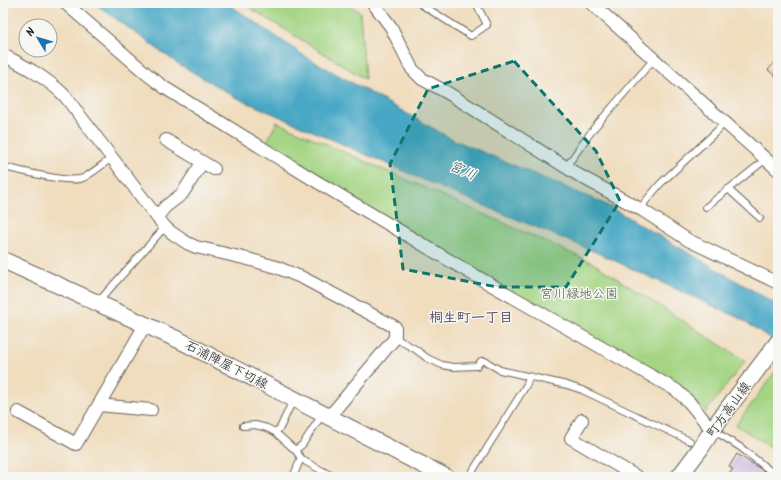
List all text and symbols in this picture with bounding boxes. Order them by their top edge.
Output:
north arrow [18,18,58,58]
text: N [22,24,40,41]
water label: 宮川 [445,155,480,187]
park label: 宮川緑地公園 [540,284,618,305]
district label: 桐生町一丁目 [429,307,513,329]
street label: 石浦陣屋下切線 [181,335,273,396]
street label: 町方高山線 [702,377,757,442]

